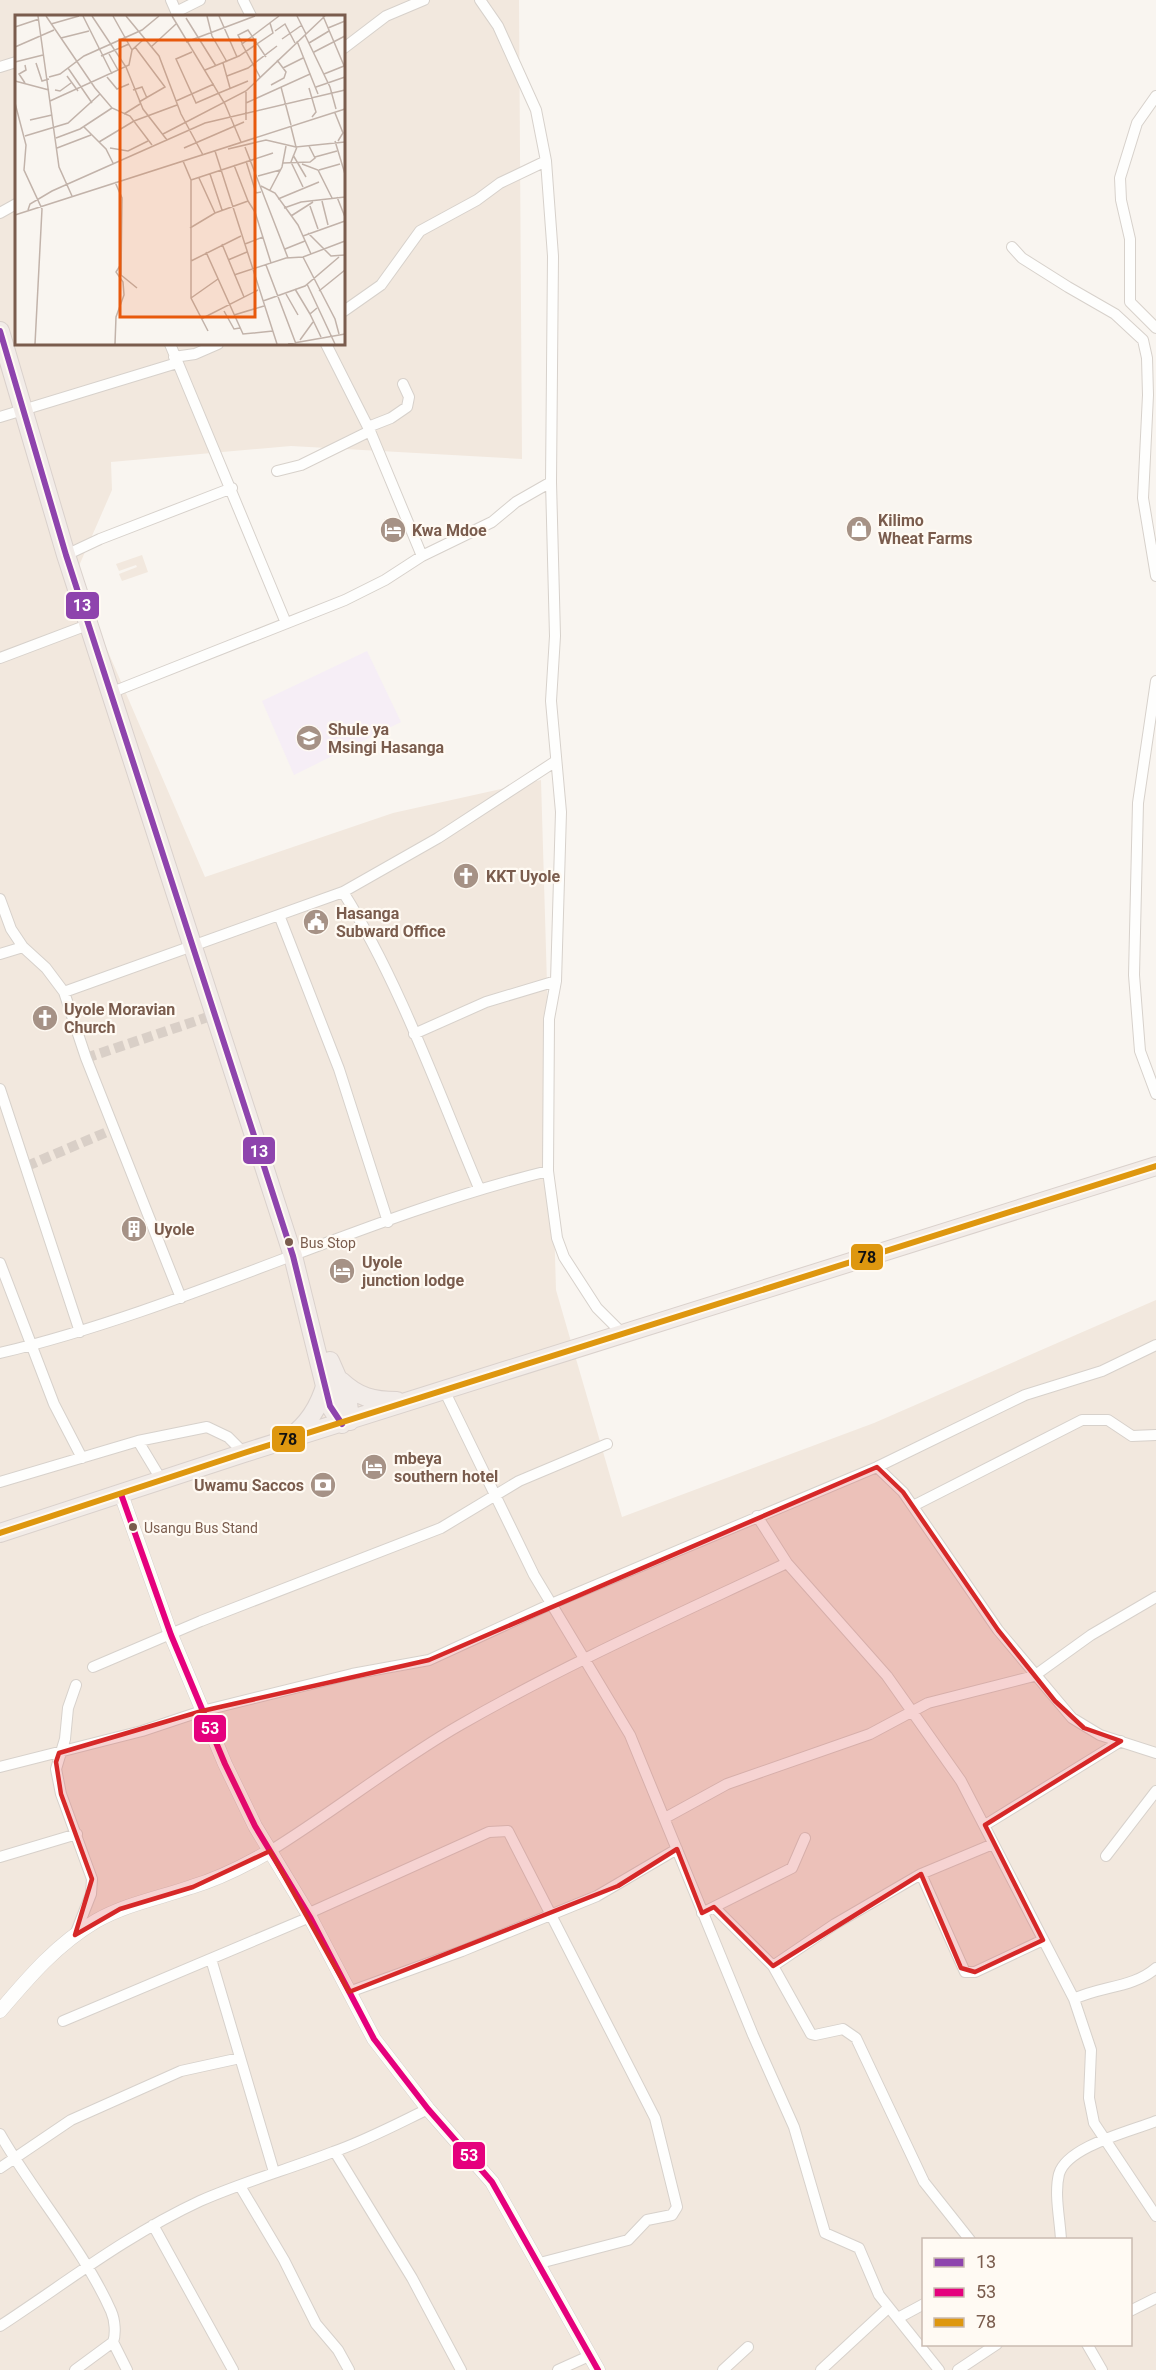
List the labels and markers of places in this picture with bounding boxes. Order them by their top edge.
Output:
place label: Kilimo Wheat Farms [878,511,973,548]
shop icon: Kilimo Wheat Farms [844,514,874,544]
hotel icon: Kwa Mdoe [378,515,408,545]
place label: Kwa Mdoe [412,521,487,540]
place label: Shule ya Msingi Hasanga [328,720,445,757]
school or university icon: Shule ya Msingi Hasanga [294,723,324,753]
church icon: KKT Uyole [451,861,481,891]
place label: KKT Uyole [486,867,561,886]
place label: Hasanga Subward Office [336,904,446,941]
public building icon: Hasanga Subward Office [301,907,331,937]
place label: Uyole Moravian Church [64,1000,175,1037]
church icon: Uyole Moravian Church [30,1003,60,1033]
building icon: Uyole [119,1214,149,1244]
place label: Uyole [154,1220,195,1239]
place label: Bus Stop [300,1235,356,1251]
marker: Bus Stop [283,1236,295,1248]
place label: Uyole junction lodge [361,1253,464,1290]
hotel icon: Uyole junction lodge [327,1256,357,1286]
place label: mbeya southern hotel [394,1449,498,1486]
hotel icon: mbeya southern hotel [359,1452,389,1482]
bank icon: Uwamu Saccos [308,1470,338,1500]
place label: Uwamu Saccos [194,1476,304,1495]
place label: Usangu Bus Stand [144,1520,258,1536]
marker: Usangu Bus Stand [127,1521,139,1533]

